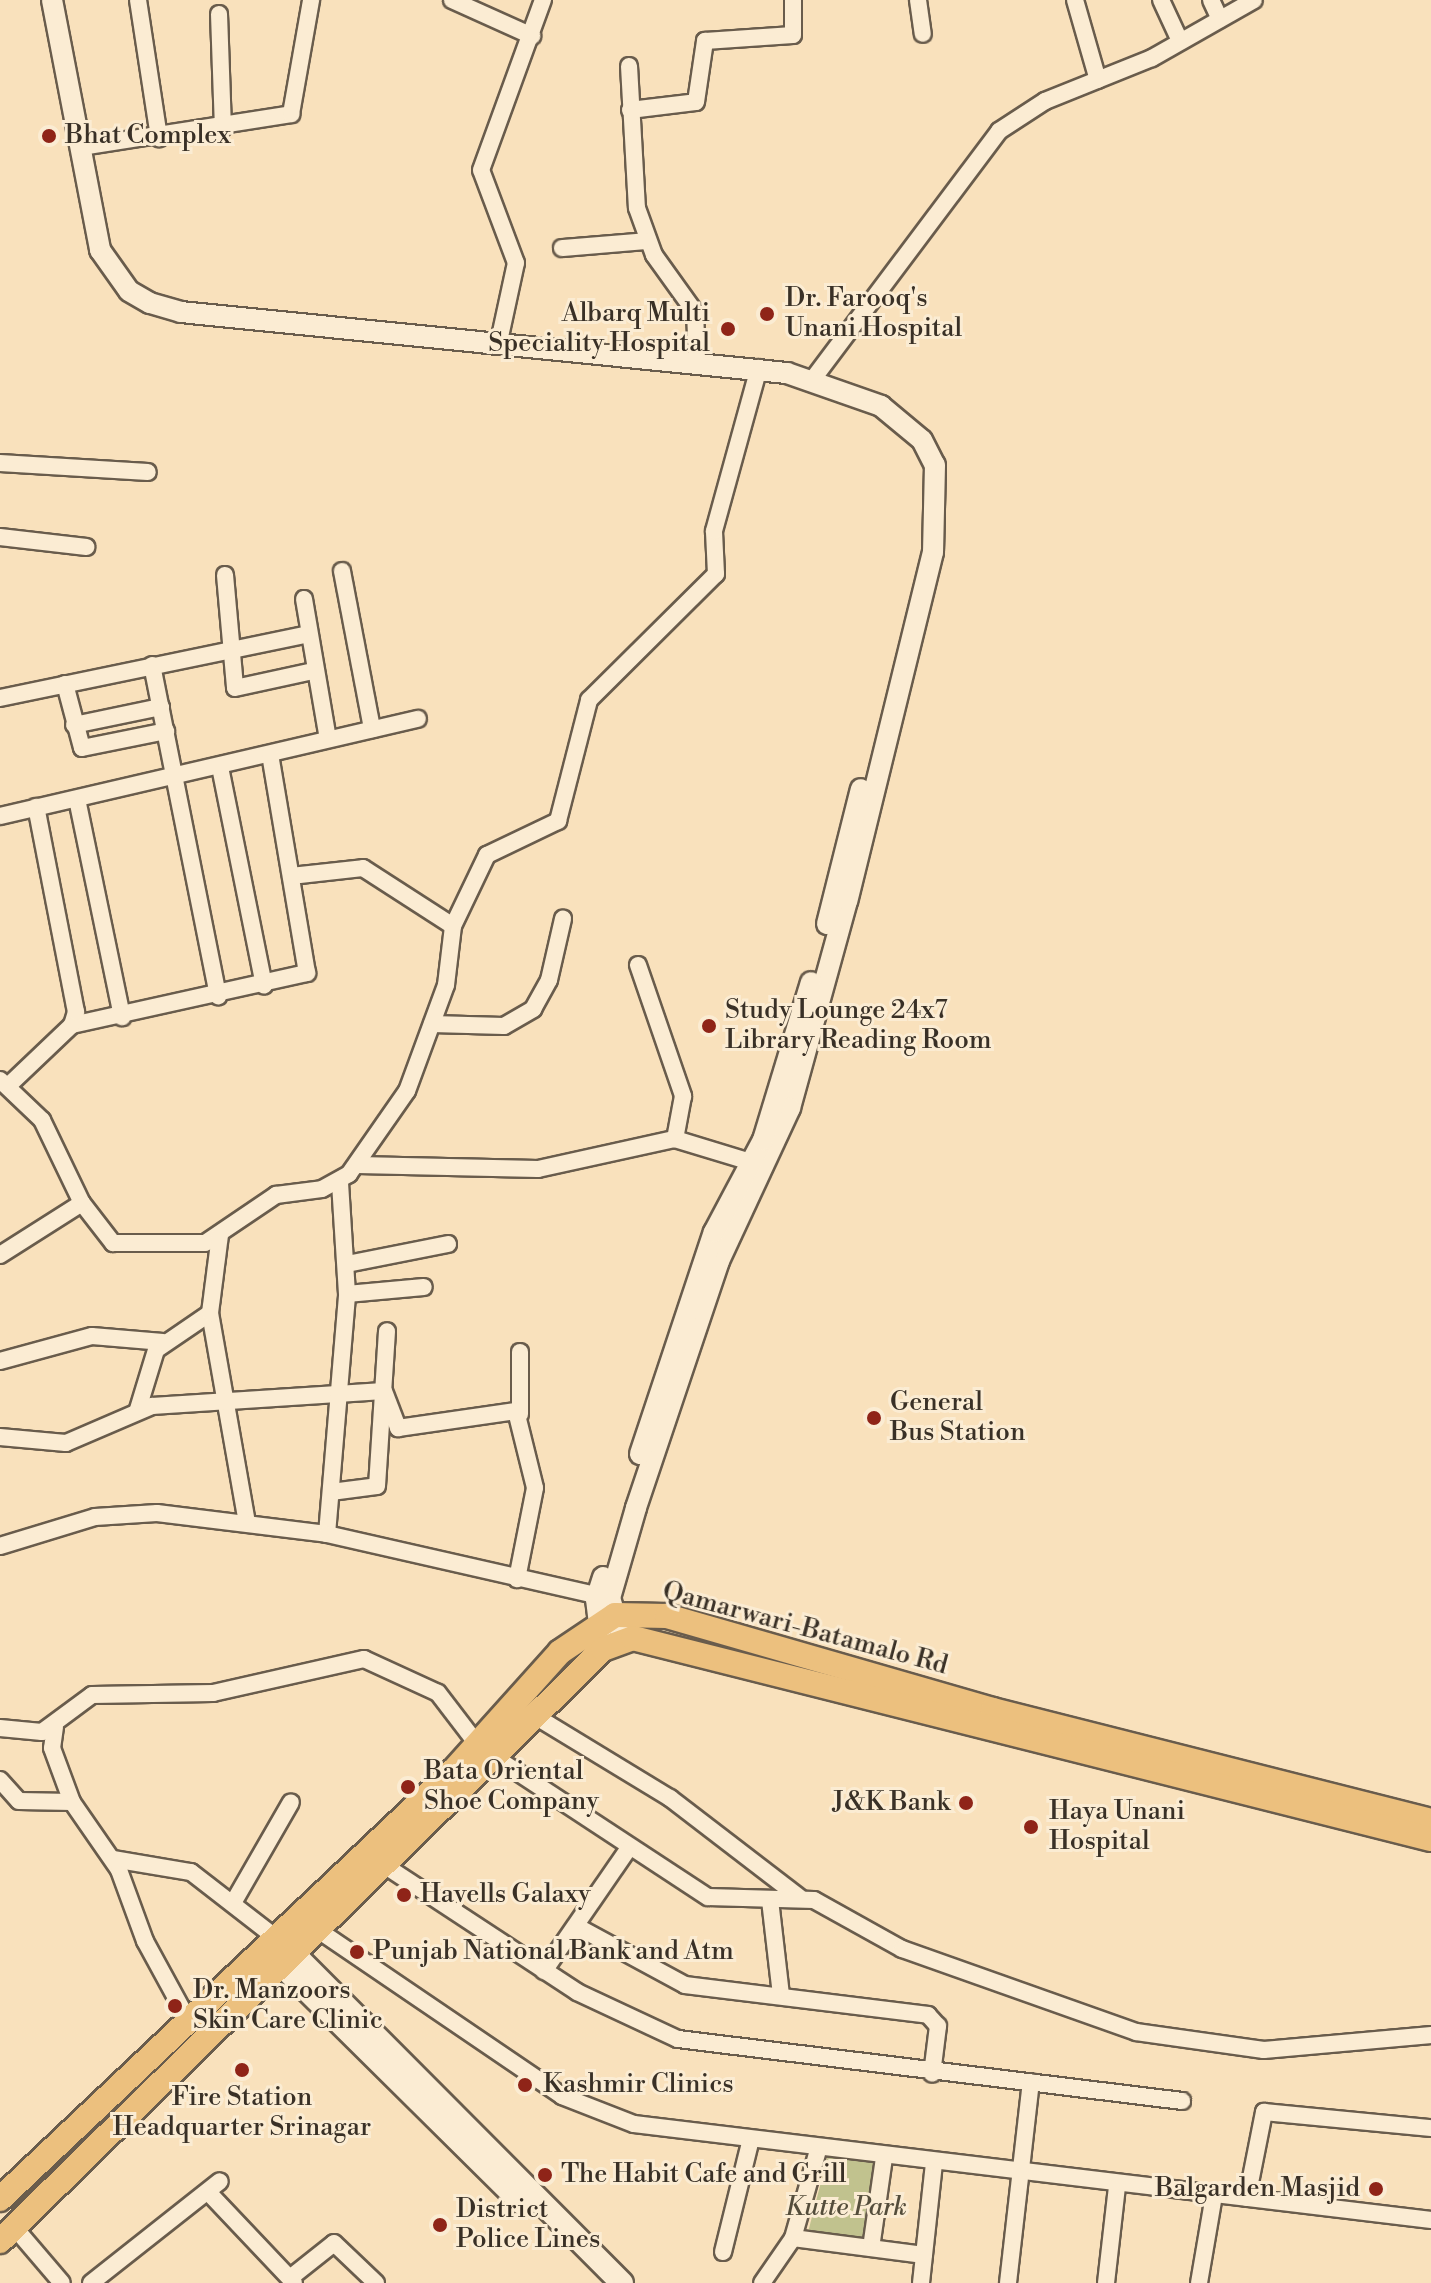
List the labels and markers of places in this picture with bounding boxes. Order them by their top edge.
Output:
place label: Bhat Complex [65,120,231,152]
marker: Bhat Complex [40,127,58,145]
place label: Dr. Farooq's Unani Hospital [785,283,962,344]
place label: Albarq Multi Speciality Hospital [488,298,710,360]
marker: Dr. Farooq's Unani Hospital [756,303,778,325]
marker: Albarq Multi Speciality Hospital [717,318,739,340]
place label: Study Lounge 24x7 Library Reading Room [725,995,992,1056]
marker: Study Lounge 24x7 Library Reading Room [700,1017,718,1035]
place label: General Bus Station [890,1387,1025,1448]
marker: General Bus Station [865,1409,883,1427]
place label: Bata Oriental Shoe Company [424,1756,599,1818]
marker: Bata Oriental Shoe Company [399,1778,417,1796]
place label: J&K Bank [832,1787,950,1819]
marker: J&K Bank [957,1794,975,1812]
place label: Haya Unani Hospital [1049,1796,1185,1858]
marker: Haya Unani Hospital [1020,1816,1042,1838]
place label: Havells Galaxy [420,1879,591,1911]
marker: Havells Galaxy [395,1886,413,1904]
place label: Punjab National Bank and Atm [373,1936,734,1968]
marker: Punjab National Bank and Atm [348,1943,366,1961]
place label: Dr. Manzoors Skin Care Clinic [193,1975,383,2036]
marker: Dr. Manzoors Skin Care Clinic [164,1995,186,2017]
marker: Fire Station Headquarter Srinagar [233,2061,251,2079]
place label: Kashmir Clinics [543,2069,734,2101]
marker: Kashmir Clinics [514,2074,536,2096]
place label: Fire Station Headquarter Srinagar [113,2082,371,2144]
place label: The Habit Cafe and Grill [561,2159,846,2191]
marker: The Habit Cafe and Grill [536,2166,554,2184]
place label: Balgarden Masjid [1155,2173,1360,2205]
marker: Balgarden Masjid [1367,2180,1385,2198]
place label: District Police Lines [456,2194,600,2256]
marker: District Police Lines [431,2216,449,2234]

